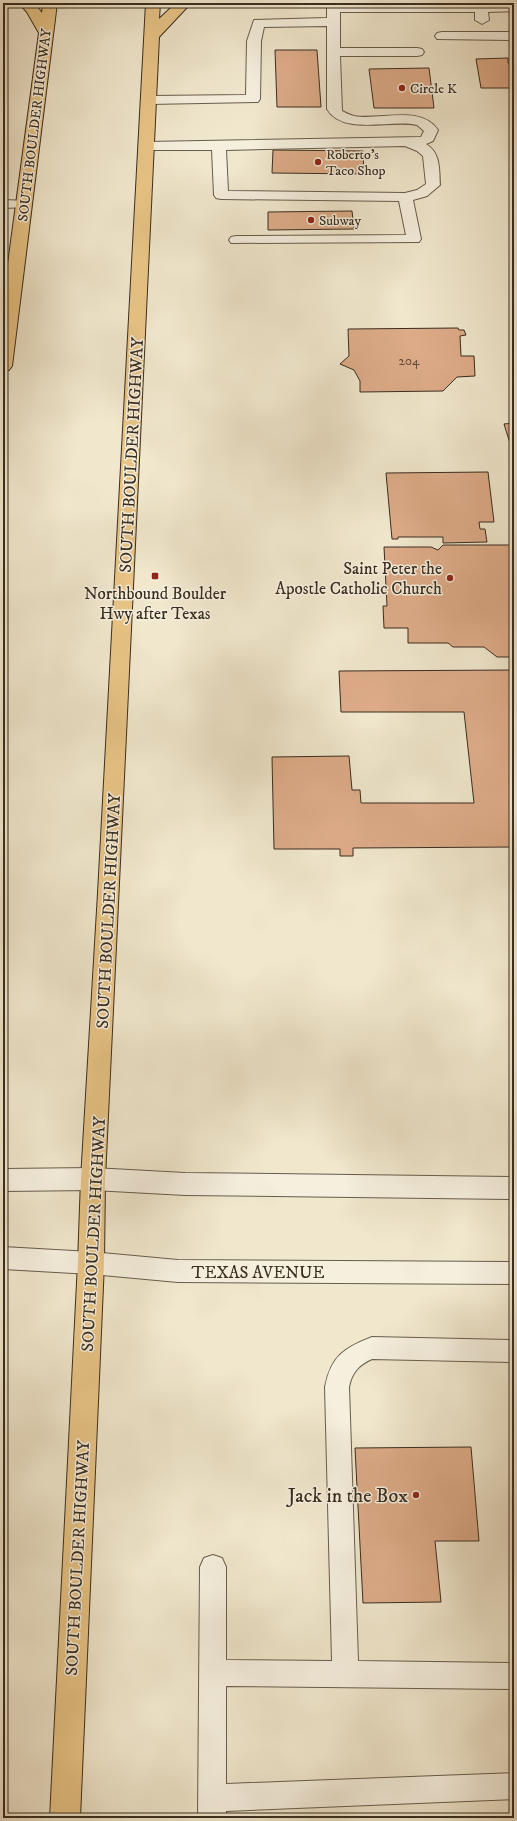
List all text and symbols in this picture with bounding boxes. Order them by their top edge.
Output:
street label: SOUTH BOULDER HIGHWAY [14,27,56,223]
place label: Circle K [410,80,457,98]
marker: Circle K [397,83,407,93]
place label: Roberto's Taco Shop [326,146,386,180]
marker: Roberto's Taco Shop [313,157,323,167]
place label: Subway [319,212,361,230]
marker: Subway [306,215,316,225]
street label: SOUTH BOULDER HIGHWAY [115,336,149,573]
house number: 204 [399,353,420,369]
place label: Saint Peter the Apostle Catholic Church [275,558,442,600]
marker: Northbound Boulder Hwy after Texas [150,571,160,581]
marker: Saint Peter the Apostle Catholic Church [445,573,455,583]
place label: Northbound Boulder Hwy after Texas [84,583,227,625]
street label: SOUTH BOULDER HIGHWAY [92,792,126,1029]
street label: SOUTH BOULDER HIGHWAY [77,1115,111,1352]
street label: TEXAS AVENUE [192,1262,324,1284]
street label: SOUTH BOULDER HIGHWAY [61,1439,95,1676]
place label: Jack in the Box [286,1484,408,1509]
marker: Jack in the Box [411,1490,421,1500]

